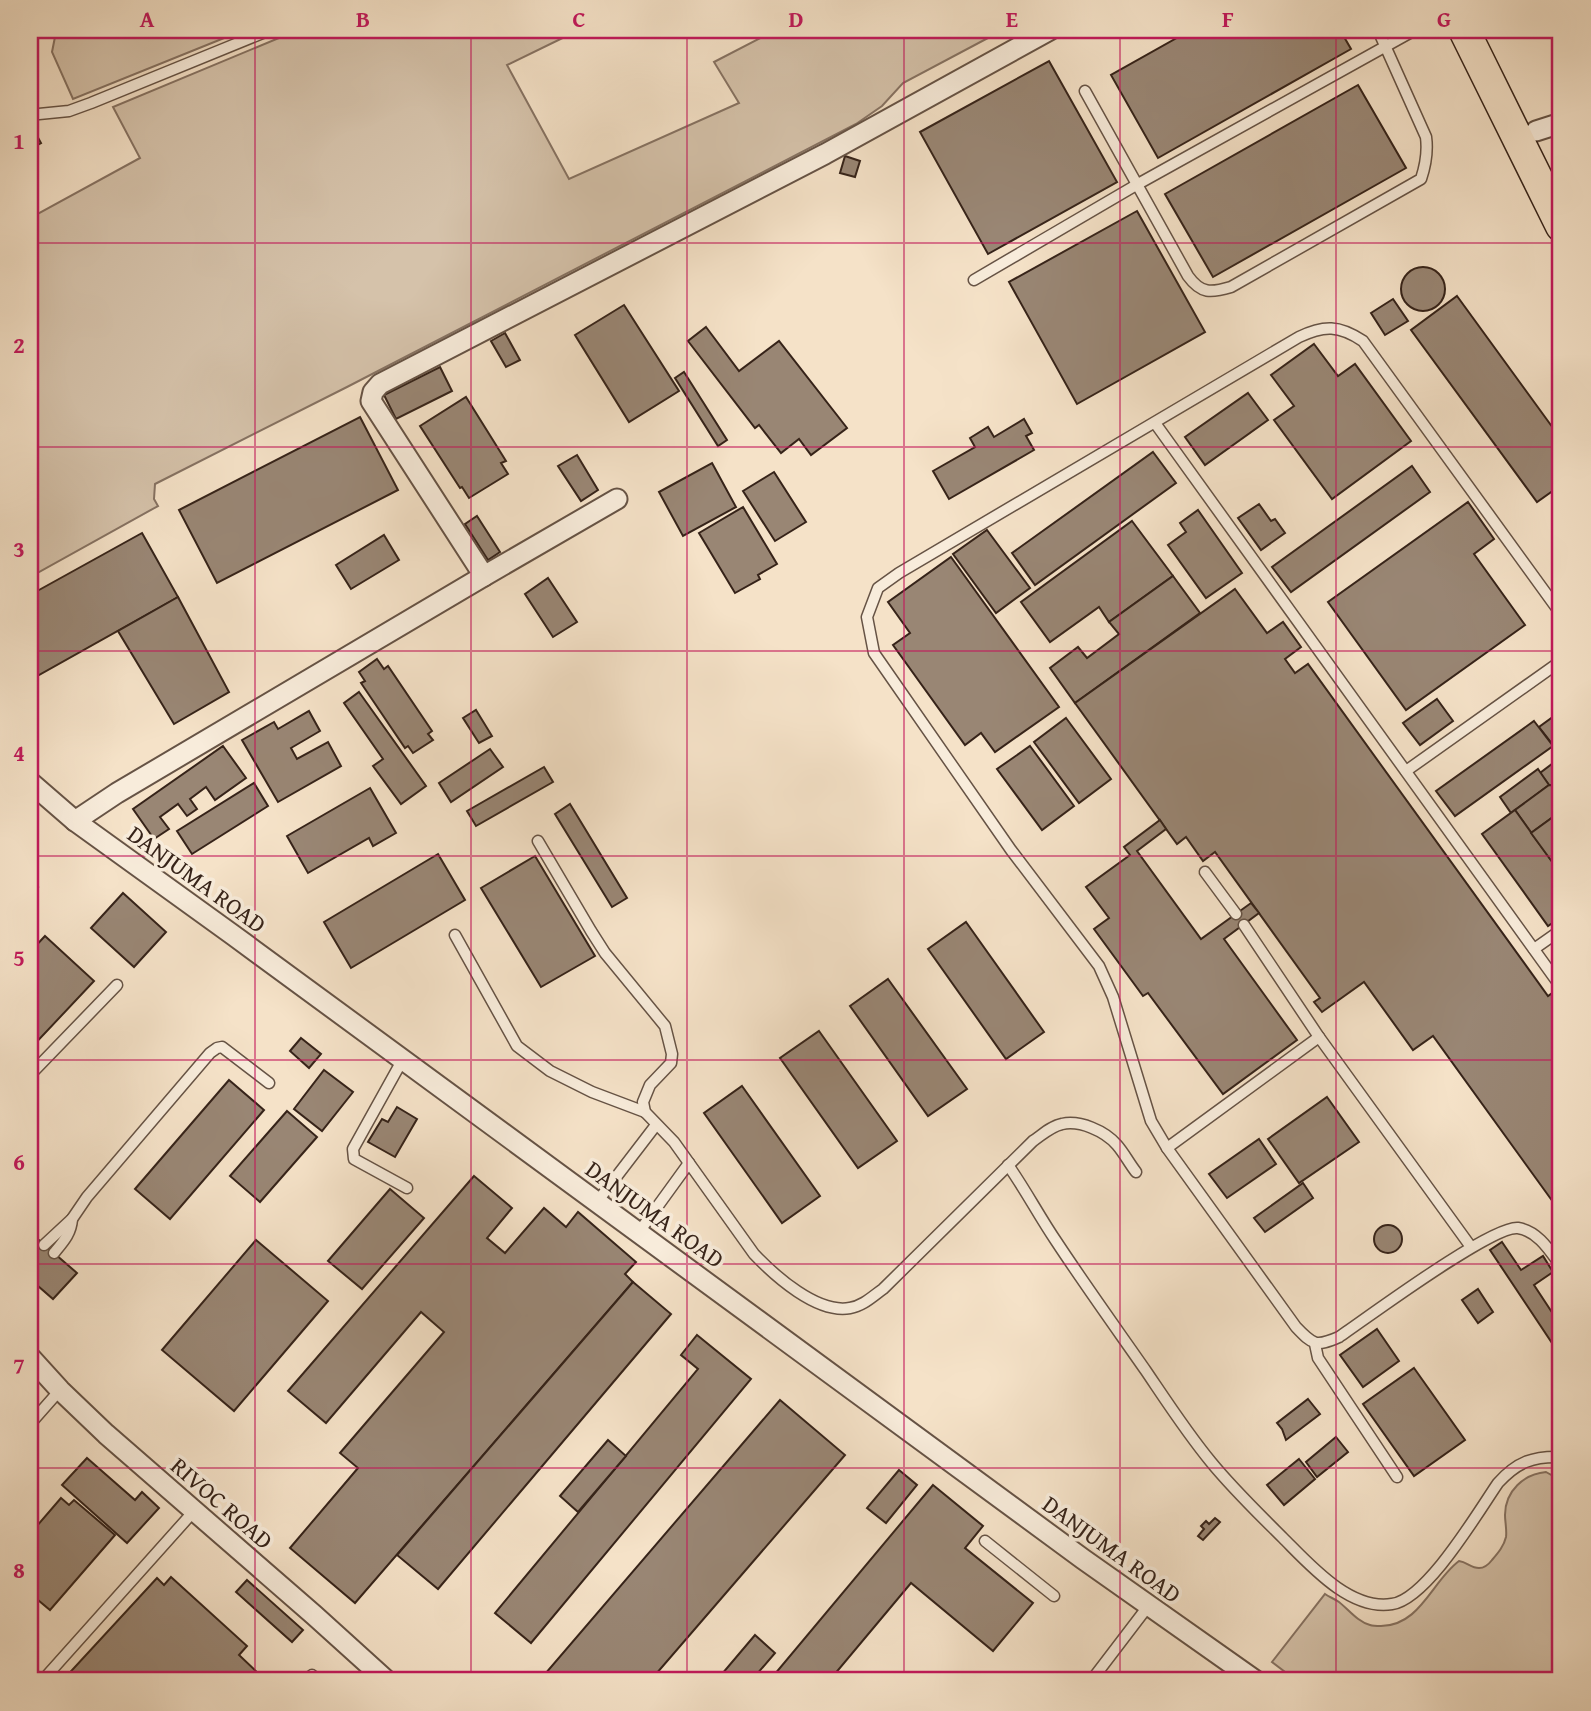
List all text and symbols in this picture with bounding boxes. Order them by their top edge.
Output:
text: A [140,2,155,35]
text: B [356,2,370,35]
text: C [572,2,586,35]
text: D [789,2,804,35]
text: E [1006,2,1018,35]
text: F [1222,2,1234,35]
text: G [1437,2,1451,35]
text: 1 [13,124,25,157]
text: 2 [13,328,25,361]
text: 3 [13,532,25,565]
text: 4 [13,736,25,769]
street label: DANJUMA ROAD [120,817,274,941]
text: 5 [13,941,25,974]
text: 6 [13,1145,25,1178]
street label: DANJUMA ROAD [578,1152,732,1276]
text: 7 [13,1349,25,1382]
street label: RIVOC ROAD [163,1449,281,1557]
street label: DANJUMA ROAD [1035,1487,1189,1611]
text: 8 [13,1553,25,1586]

